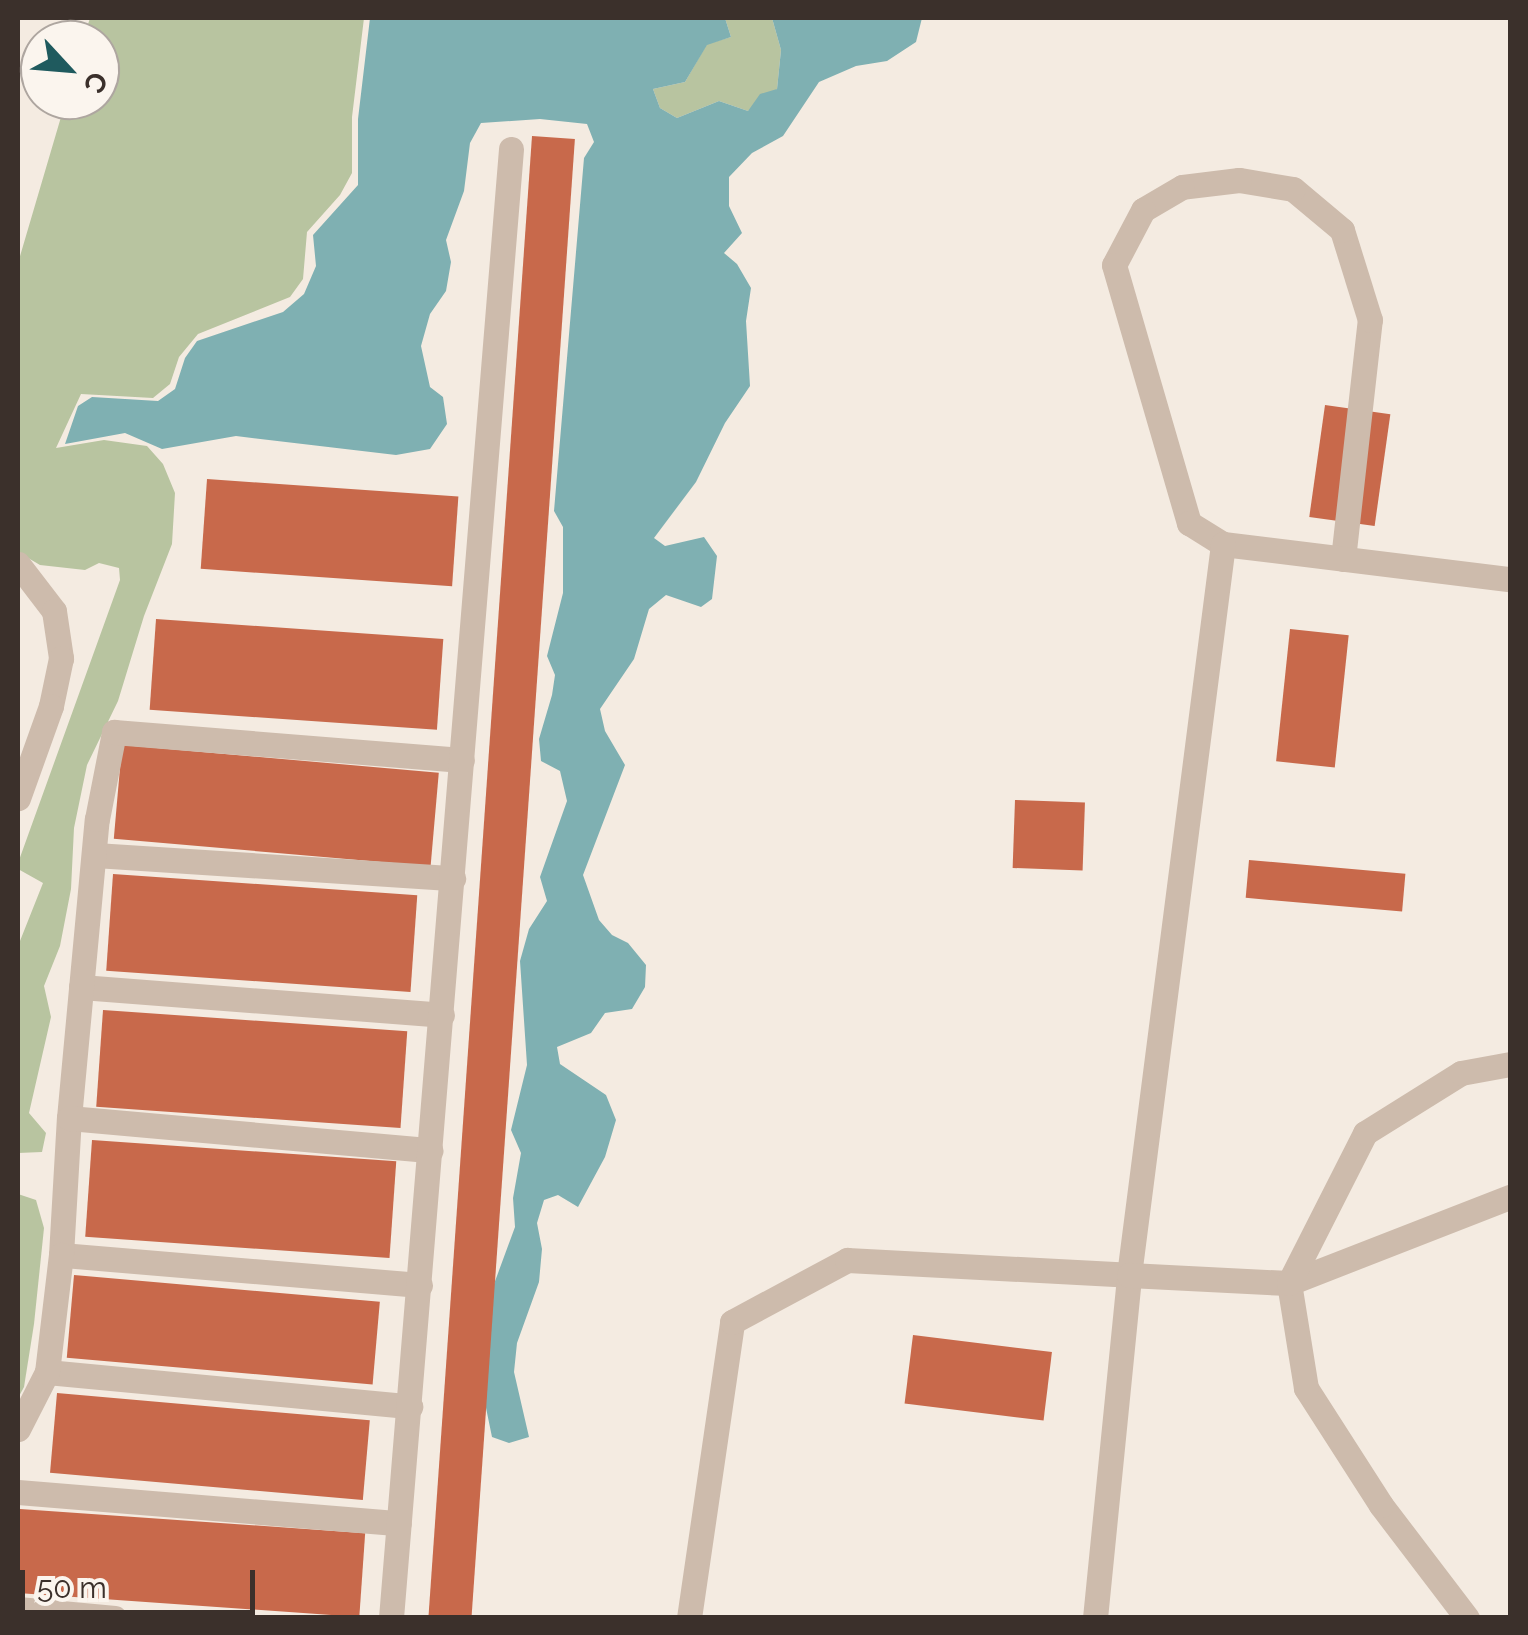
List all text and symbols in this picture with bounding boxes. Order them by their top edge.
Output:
north arrow [20,20,120,120]
text: С [77,67,115,98]
scale bar [25,1550,260,1612]
text: 50 m [37,1570,107,1605]

